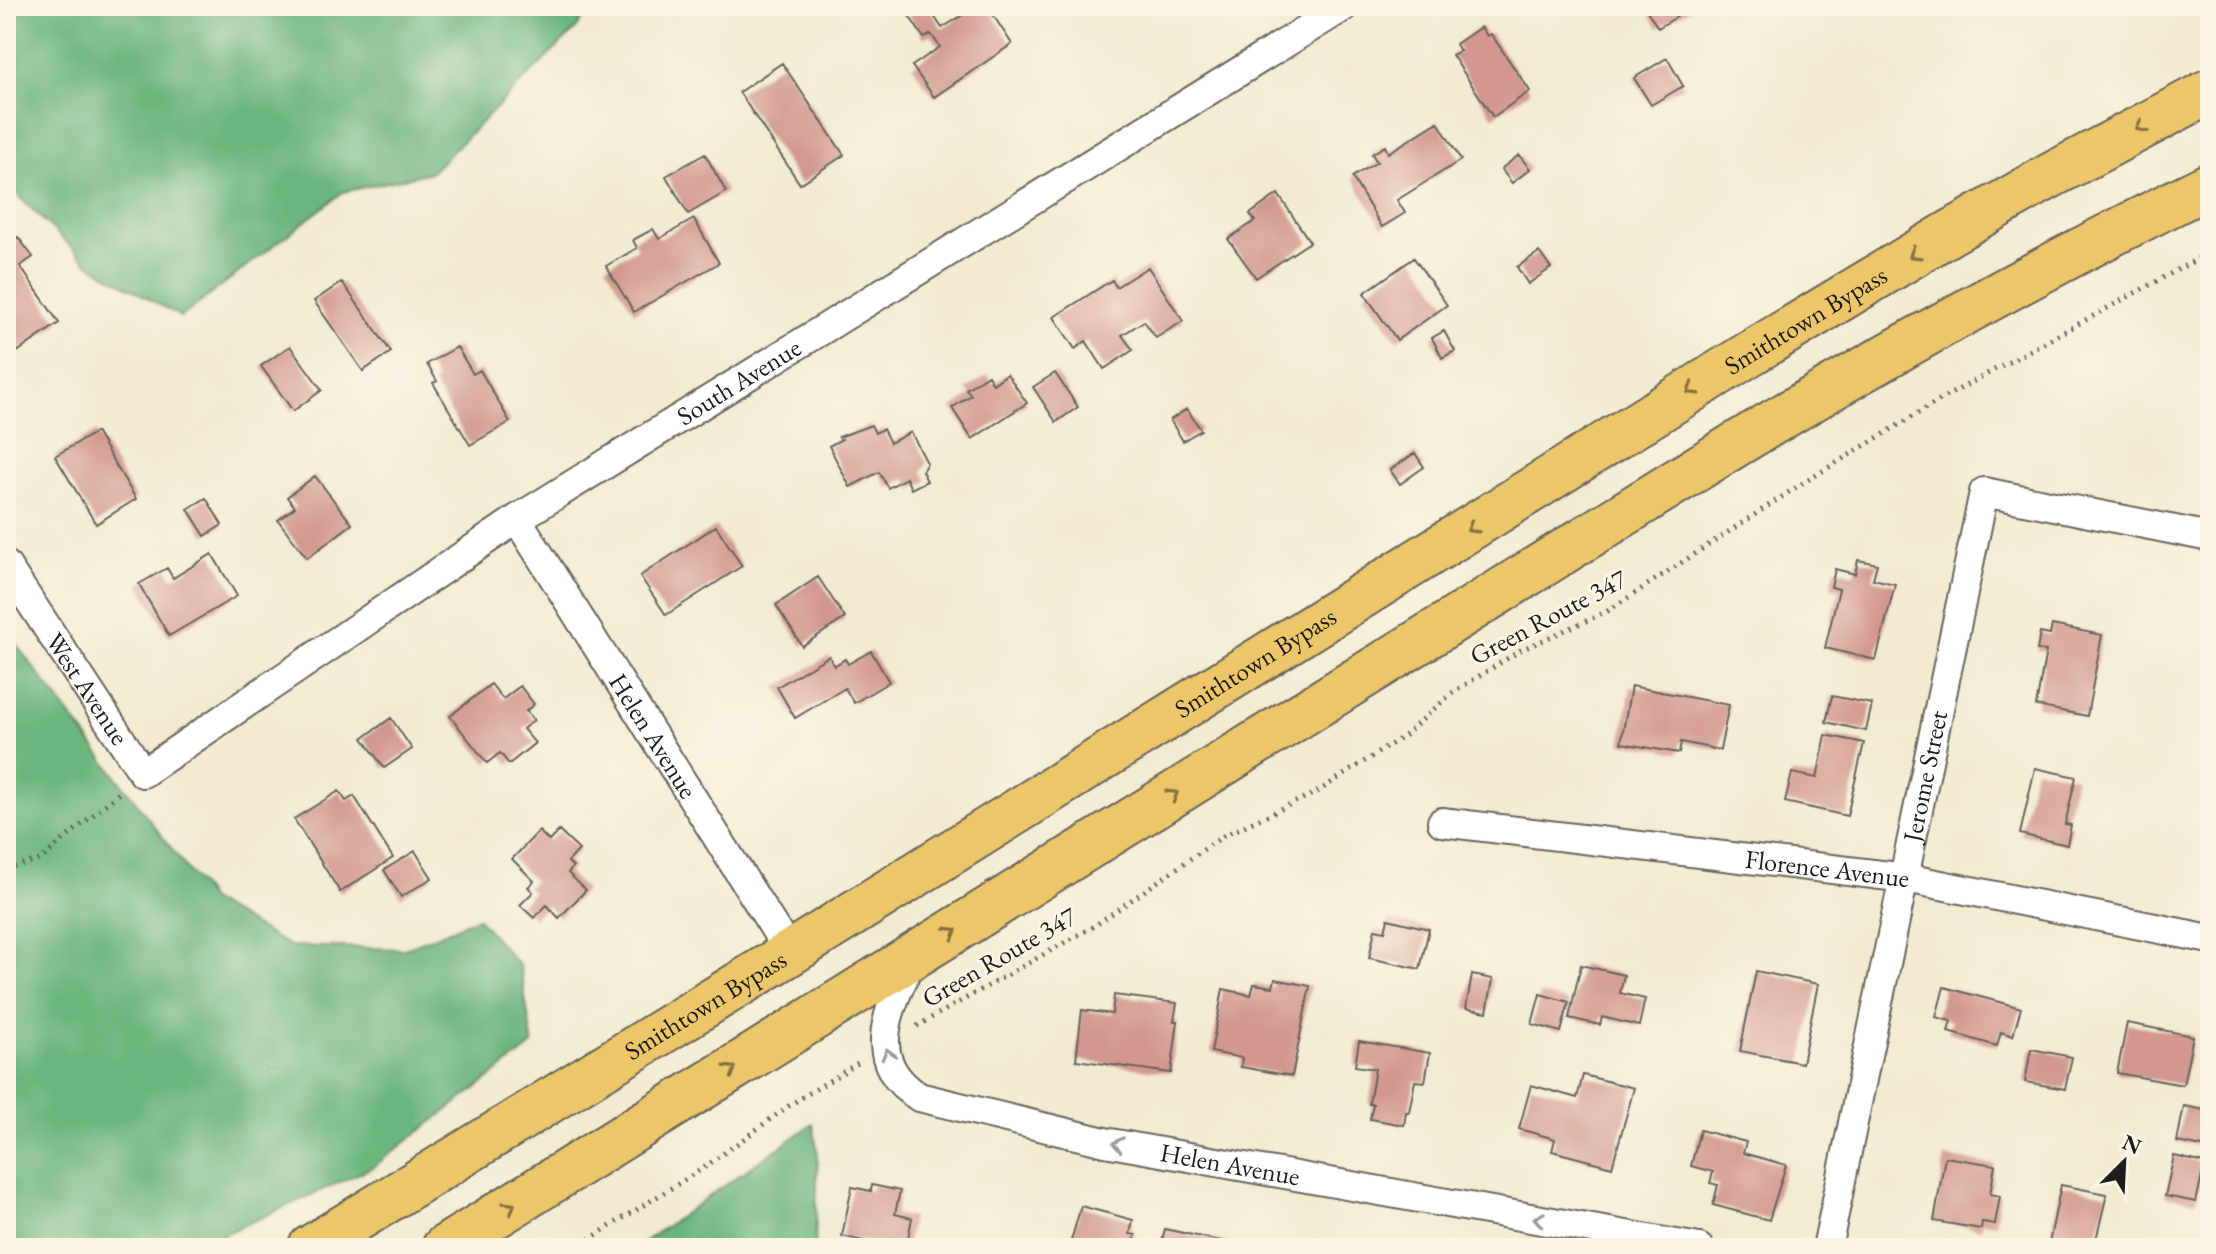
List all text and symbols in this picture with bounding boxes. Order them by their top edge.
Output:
one-way arrow [2135,117,2149,132]
one-way arrow [1908,245,1923,260]
street label: Smithtown Bypass [1718,258,1893,382]
street label: South Avenue [670,330,807,433]
one-way arrow [1687,380,1701,395]
one-way arrow [1466,518,1481,533]
street label: Green Route 347 [1464,561,1633,673]
street label: Smithtown Bypass [1168,599,1343,726]
street label: West Avenue [38,626,137,751]
street label: Helen Avenue [601,667,705,805]
street label: Jerome Street [1894,707,1955,847]
one-way arrow [1164,789,1178,804]
street label: Florence Avenue [1743,842,1911,895]
street label: Green Route 347 [916,899,1083,1015]
one-way arrow [943,927,958,942]
street label: Smithtown Bypass [618,942,793,1068]
one-way arrow [880,1047,897,1061]
one-way arrow [722,1064,737,1079]
north arrow [2084,1122,2164,1202]
text: N [2118,1127,2146,1161]
street label: Helen Avenue [1158,1135,1302,1193]
one-way arrow [1111,1137,1125,1154]
one-way arrow [501,1201,516,1216]
one-way arrow [1533,1211,1546,1228]

